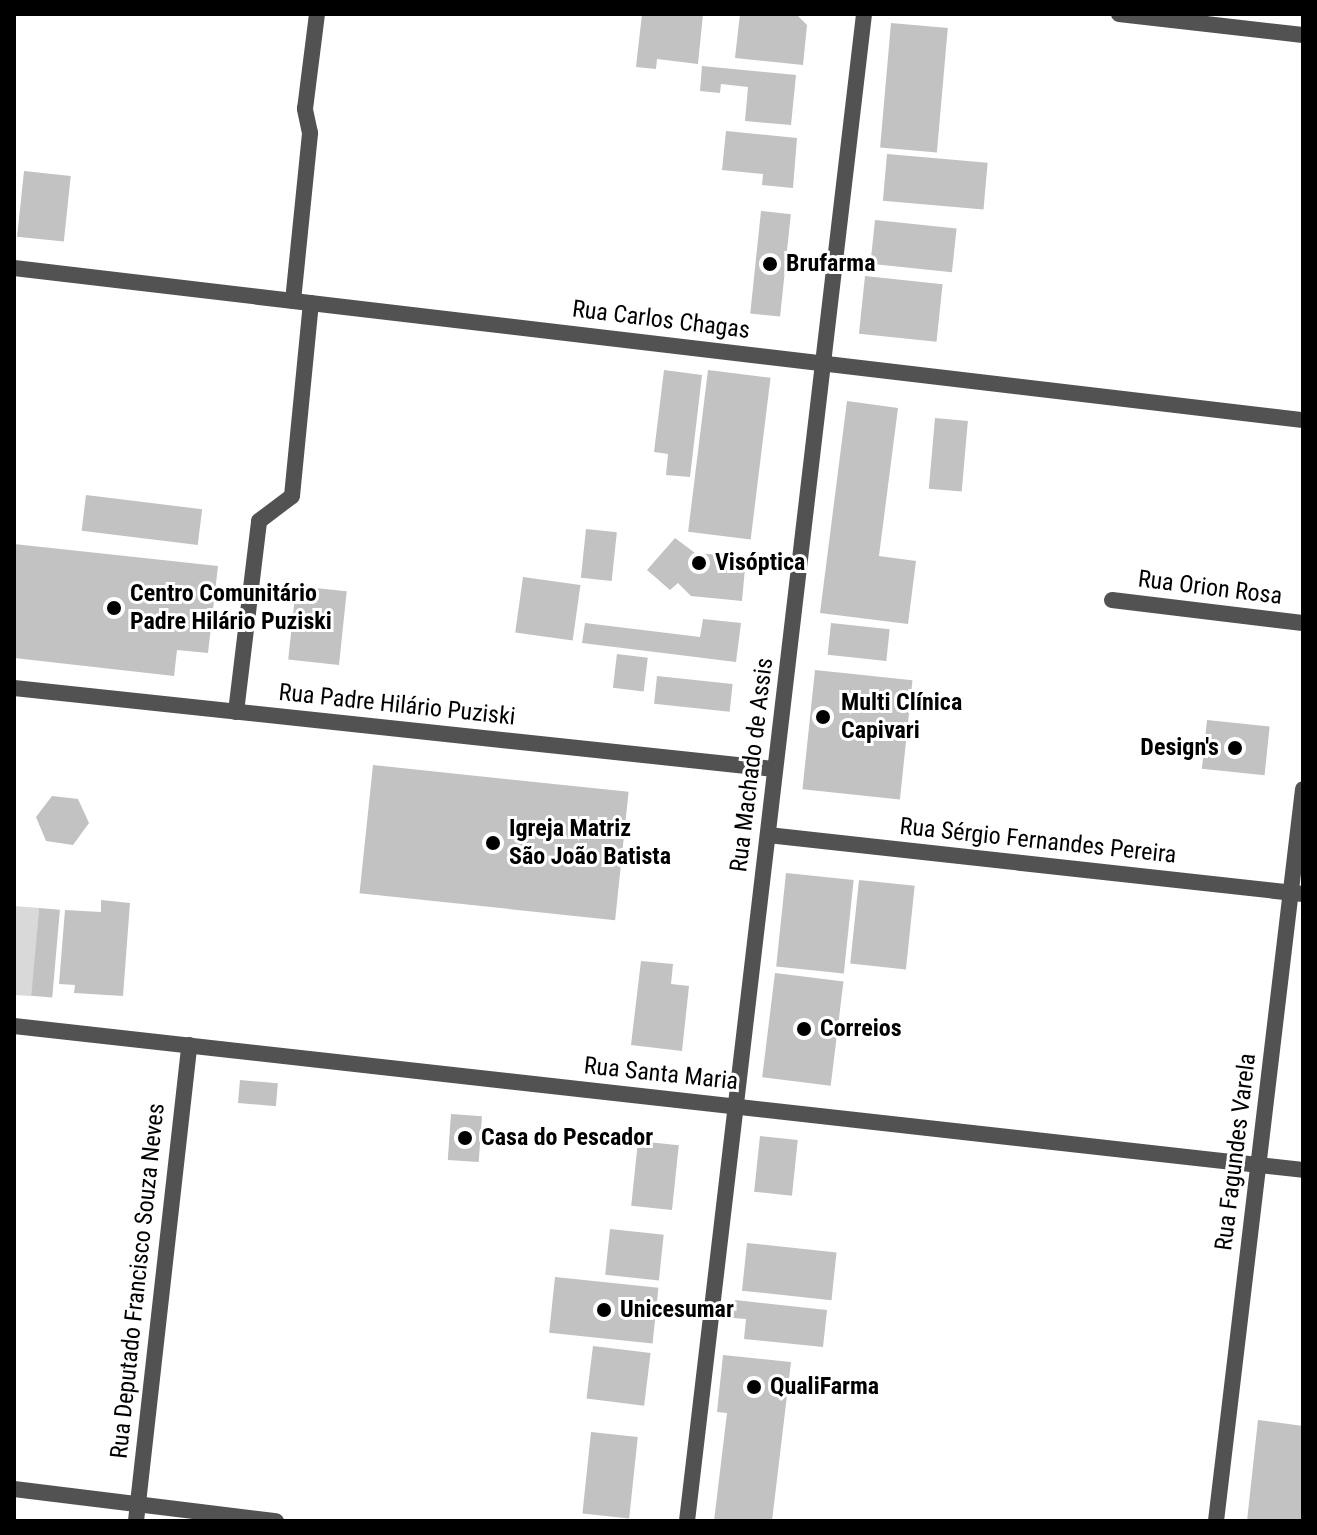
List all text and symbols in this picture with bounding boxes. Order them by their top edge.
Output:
place label: Brufarma [786,250,875,278]
marker: Brufarma [761,255,779,273]
street label: Rua Carlos Chagas [571,295,751,345]
place label: Visóptica [715,549,805,577]
marker: Visóptica [690,554,708,572]
street label: Rua Orion Rosa [1136,565,1284,611]
place label: Centro Comunitário Padre Hilário Puziski [130,580,332,636]
marker: Centro Comunitário Padre Hilário Puziski [105,599,123,617]
street label: Rua Machado de Assis [725,656,779,874]
street label: Rua Padre Hilário Puziski [277,678,517,732]
place label: Multi Clínica Capivari [841,689,962,745]
marker: Multi Clínica Capivari [812,706,834,728]
place label: Design's [1140,734,1219,762]
marker: Design's [1226,739,1244,757]
street label: Rua Sérgio Fernandes Pereira [898,812,1178,870]
place label: Igreja Matriz São João Batista [509,815,671,871]
marker: Igreja Matriz São João Batista [484,834,502,852]
place label: Correios [820,1015,902,1043]
marker: Correios [795,1020,813,1038]
street label: Rua Santa Maria [582,1052,740,1096]
street label: Rua Fagundes Varela [1210,1052,1262,1252]
street label: Rua Deputado Francisco Souza Neves [105,1102,171,1460]
place label: Casa do Pescador [481,1124,653,1152]
marker: Casa do Pescador [456,1129,474,1147]
place label: Unicesumar [620,1296,734,1324]
marker: Unicesumar [595,1301,613,1319]
place label: QualiFarma [770,1373,879,1401]
marker: QualiFarma [745,1378,763,1396]

